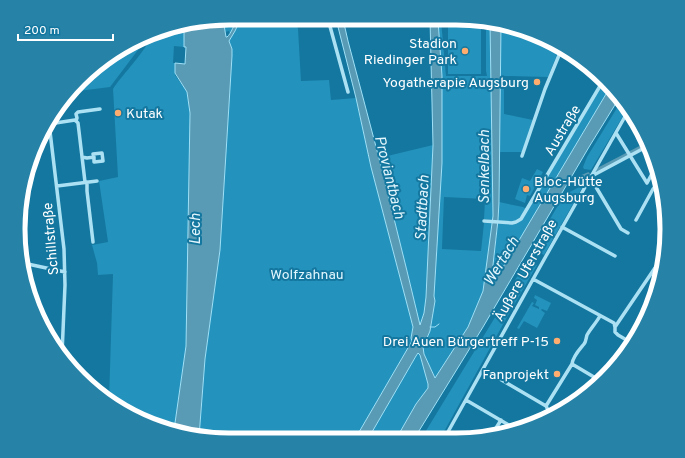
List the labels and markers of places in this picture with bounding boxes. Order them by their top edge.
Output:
place label: Stadion Riedinger Park [364,36,457,69]
marker: Stadion Riedinger Park [460,46,470,56]
place label: Yogatherapie Augsburg [382,75,529,92]
marker: Yogatherapie Augsburg [532,77,542,87]
place label: Kutak [126,106,163,123]
marker: Kutak [113,108,123,118]
place label: Bloc-Hütte Augsburg [534,174,603,207]
marker: Bloc-Hütte Augsburg [521,184,531,194]
place label: Drei Auen Bürgertreff P-15 [383,334,549,351]
marker: Drei Auen Bürgertreff P-15 [552,336,562,346]
place label: Fanprojekt [482,367,549,384]
marker: Fanprojekt [552,369,562,379]

